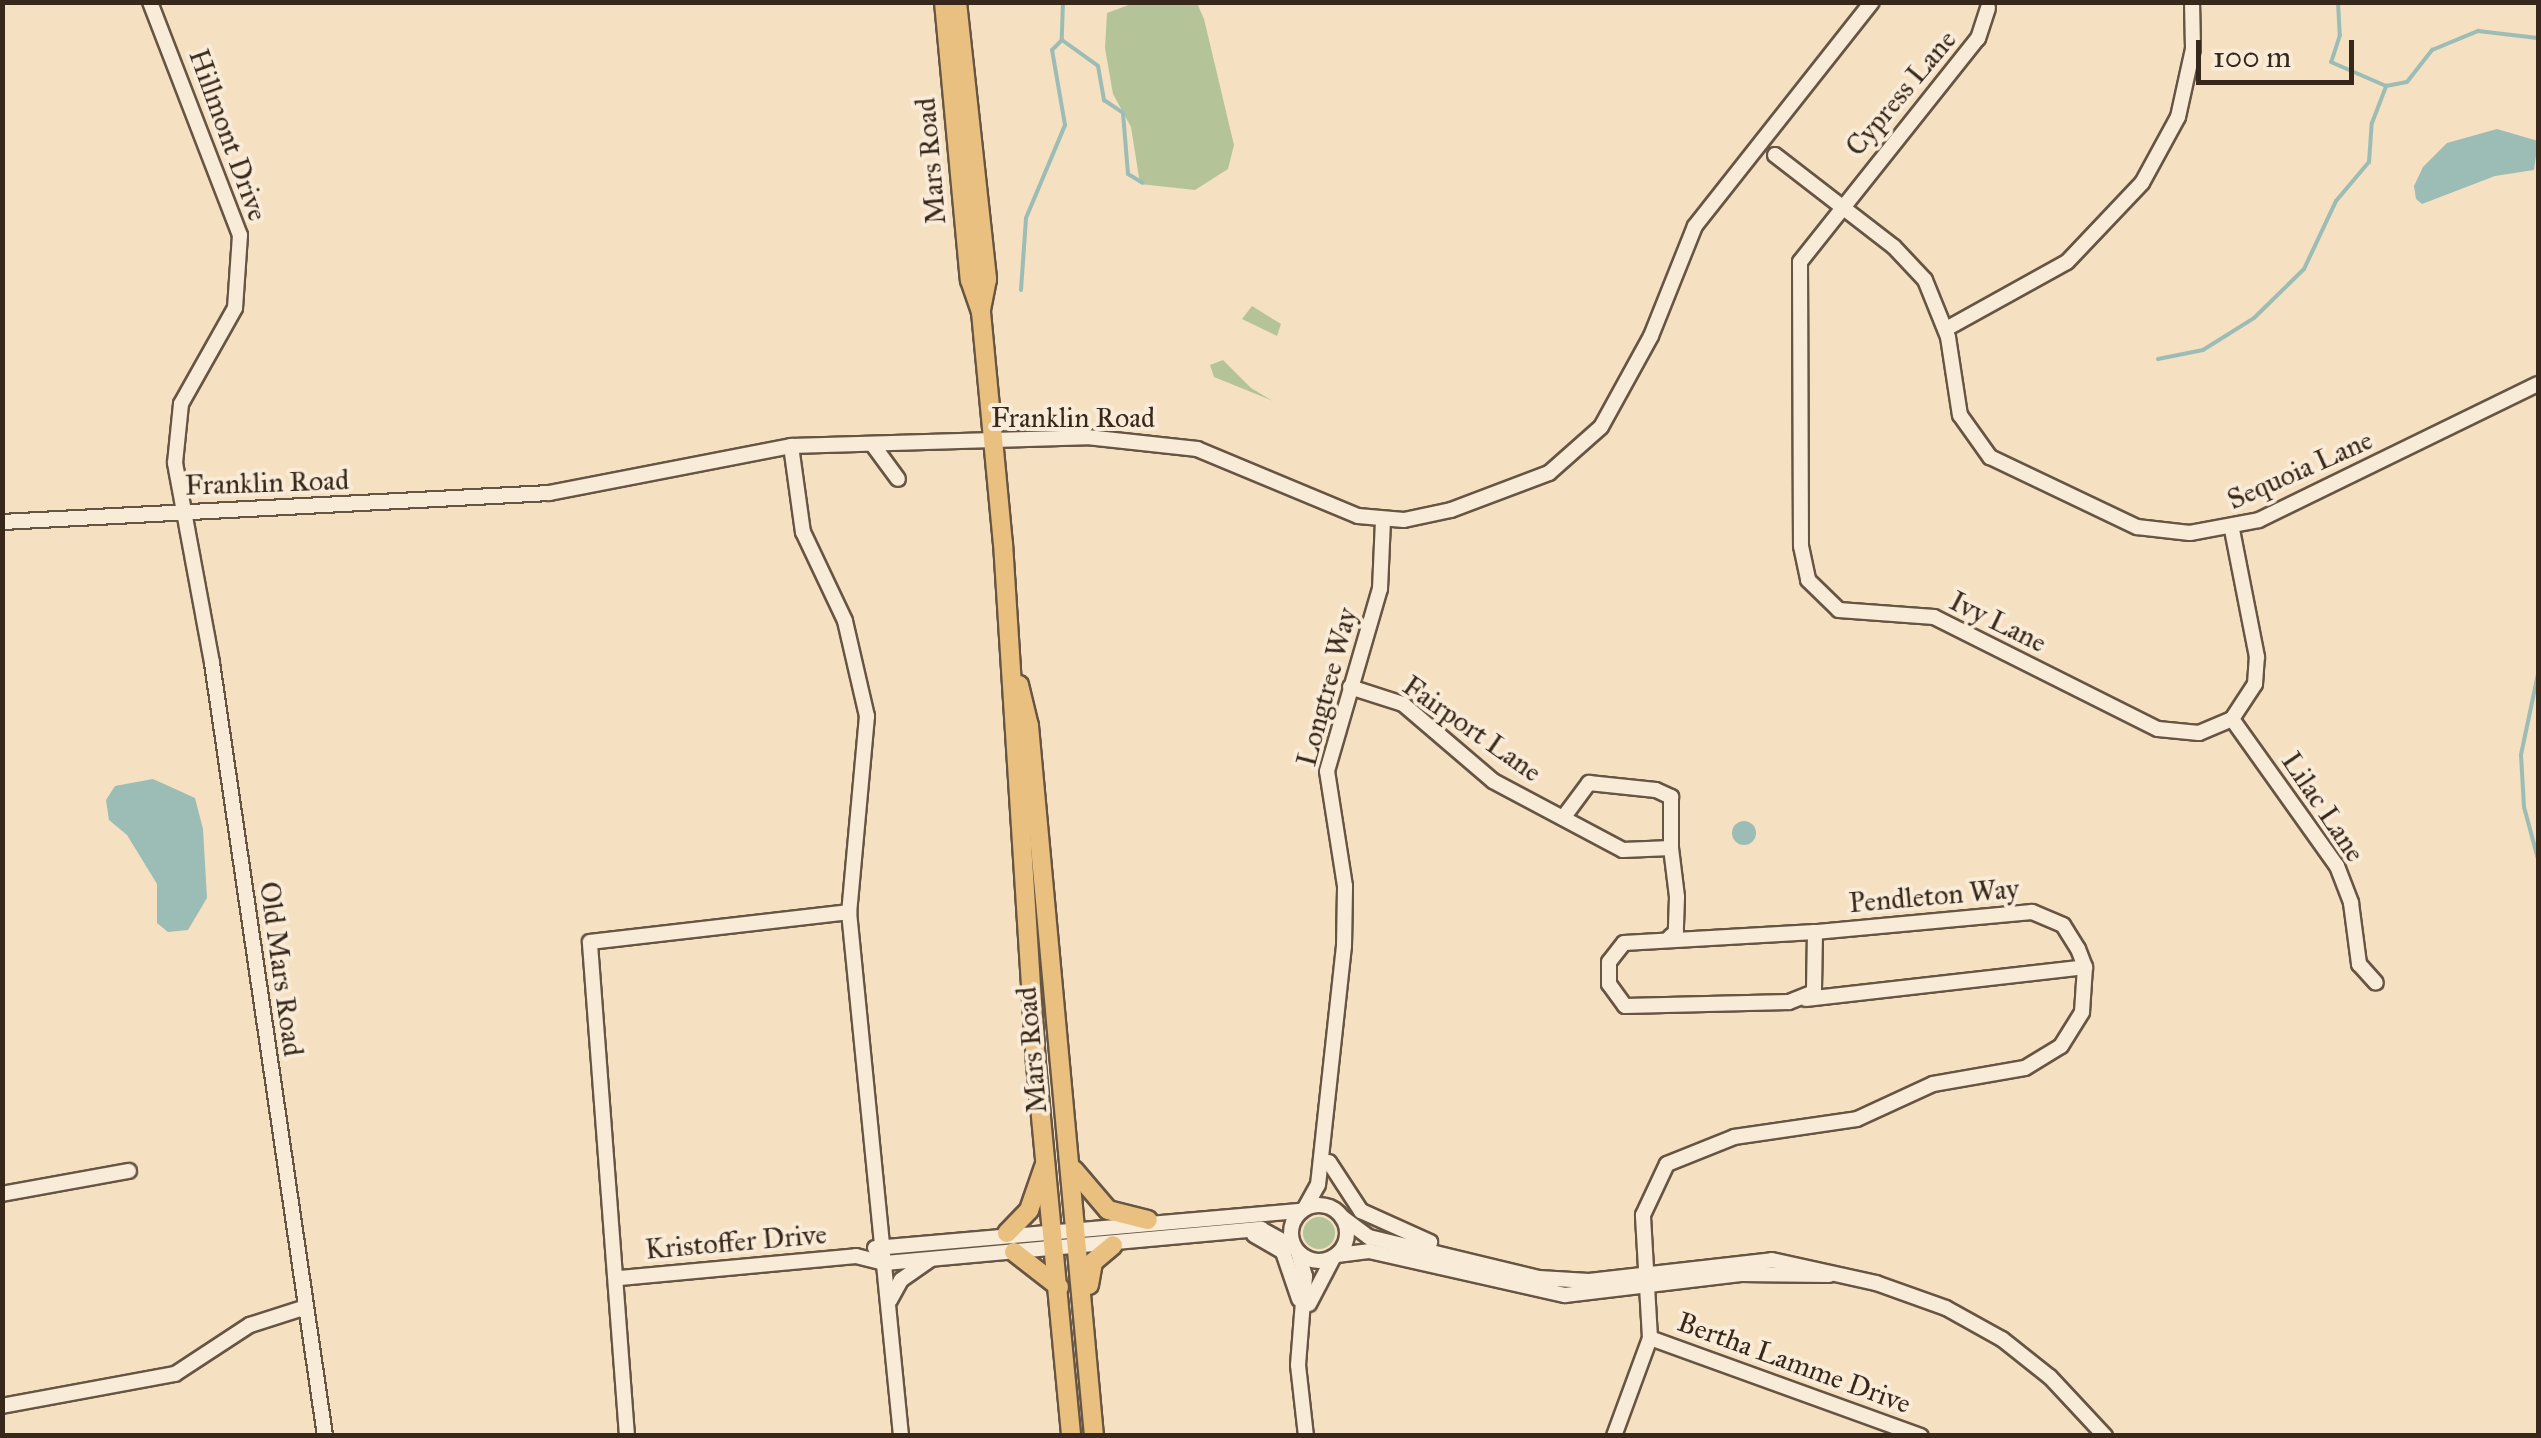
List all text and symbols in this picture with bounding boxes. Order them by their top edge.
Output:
scale bar [2201,20,2358,82]
street label: Cypress Lane [1839,23,1963,163]
text: 100 m [2213,39,2291,75]
street label: Hillmont Drive [181,44,275,226]
street label: Mars Road [909,96,953,226]
street label: Franklin Road [991,401,1155,435]
street label: Sequoia Lane [2222,423,2378,517]
street label: Franklin Road [184,463,350,503]
street label: Ivy Lane [1944,584,2052,660]
street label: Longtree Way [1290,604,1364,770]
street label: Fairport Lane [1396,669,1548,789]
street label: Lilac Lane [2274,746,2372,868]
street label: Pendleton Way [1848,872,2020,920]
street label: Old Mars Road [252,880,310,1058]
street label: Mars Road [1010,985,1054,1115]
street label: Kristoffer Drive [644,1217,828,1267]
street label: Bertha Lamme Drive [1673,1305,1915,1421]

